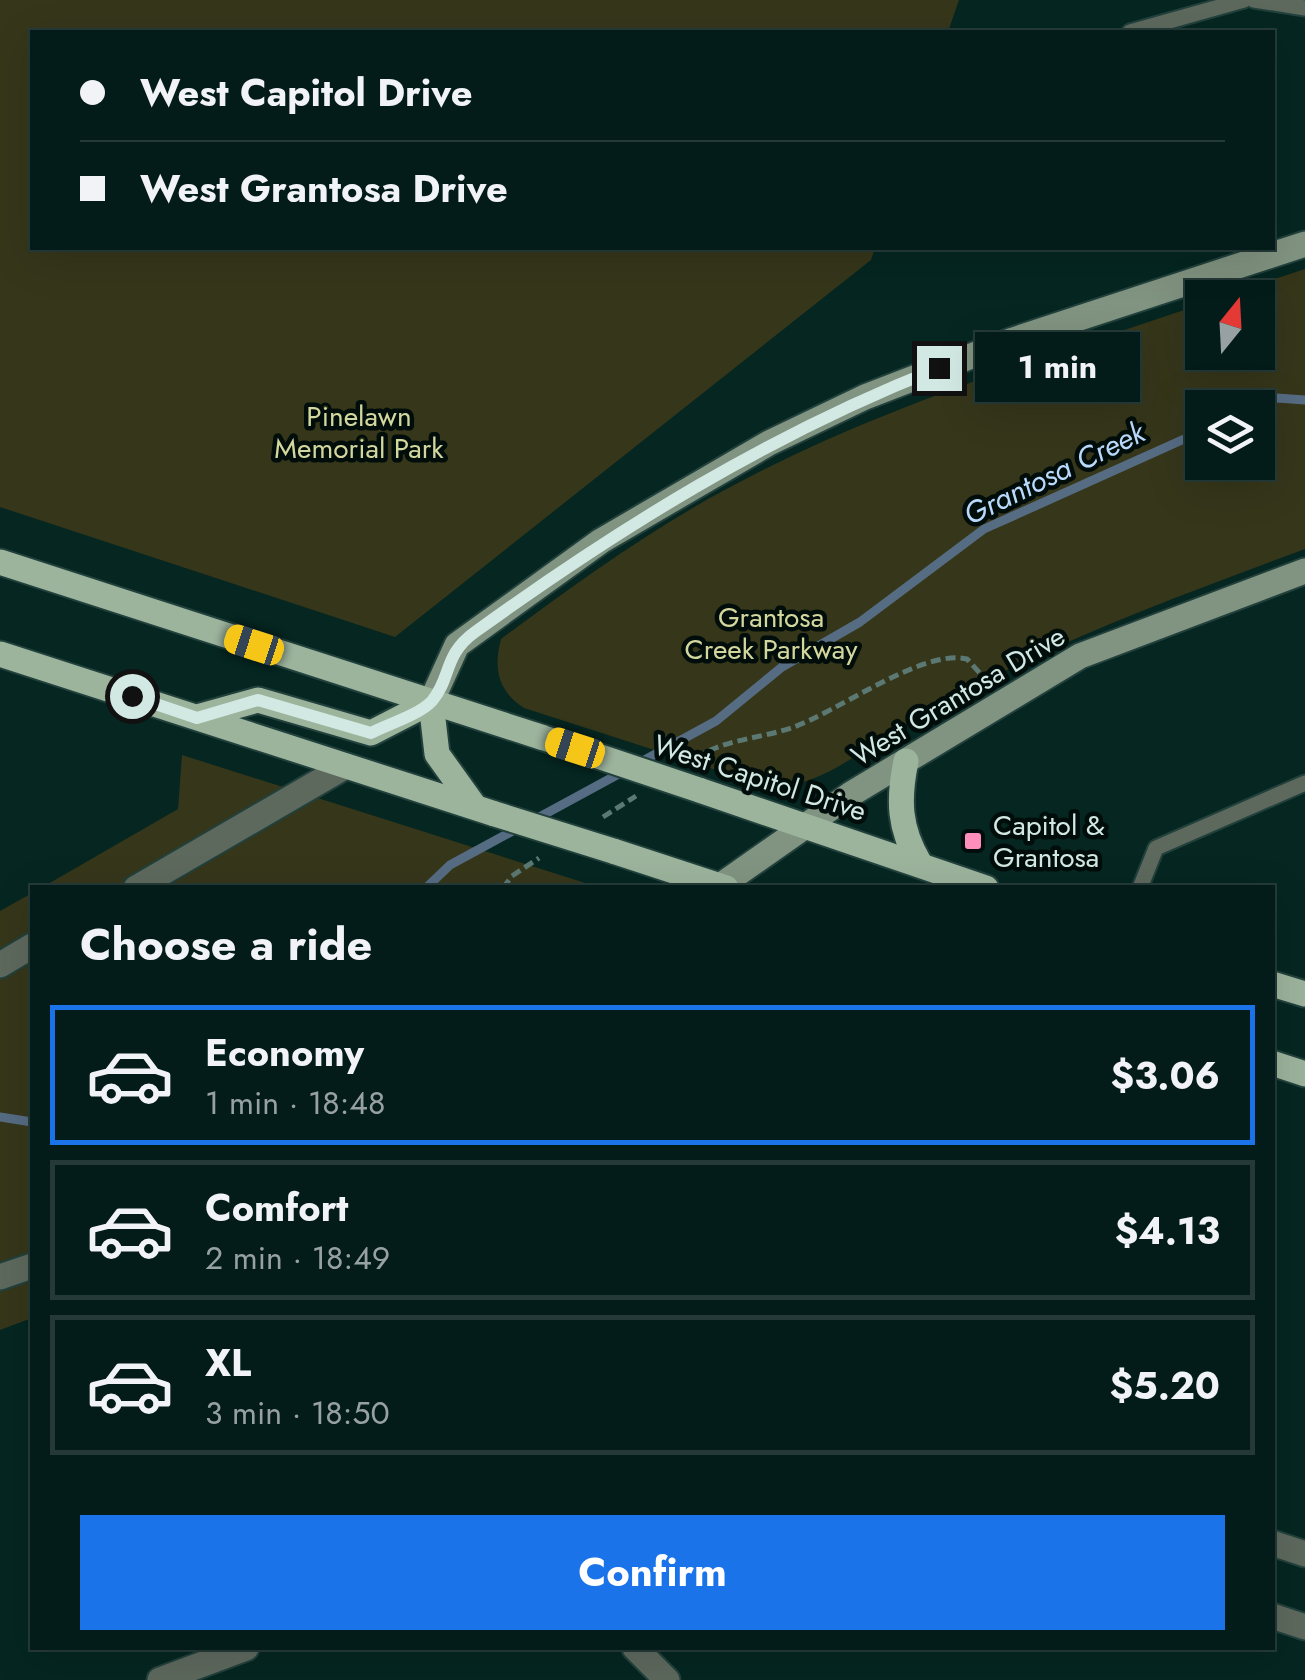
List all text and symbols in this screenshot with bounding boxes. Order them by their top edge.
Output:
text: West Capitol Drive [140,65,472,120]
text: West Grantosa Drive [140,161,508,216]
north arrow [1185,280,1275,370]
map controls [1185,280,1275,480]
callout: 1 min [974,333,1139,403]
text: 1 min [1018,344,1097,390]
route end [917,346,962,391]
button: layers [1185,390,1275,480]
park label: Pinelawn Memorial Park [274,396,444,469]
water label: Grantosa Creek [956,410,1153,535]
park label: Grantosa Creek Parkway [685,597,858,670]
street label: West Grantosa Drive [843,616,1073,776]
car [221,621,287,669]
route start [110,674,155,719]
car [542,724,608,772]
street label: West Capitol Drive [648,724,872,832]
place label: Capitol & Grantosa [993,805,1105,878]
marker: Capitol & Grantosa [962,830,984,852]
text: Choose a ride [80,912,372,977]
text: Economy [205,1025,364,1080]
icon: car [85,1030,175,1120]
text: $3.06 [1111,1048,1220,1103]
text: 1 min · 18:48 [205,1080,385,1126]
text: Comfort [205,1180,348,1235]
icon: car [85,1185,175,1275]
text: $4.13 [1115,1203,1220,1258]
text: 2 min · 18:49 [205,1235,390,1281]
text: XL [205,1335,251,1390]
icon: car [85,1340,175,1430]
text: $5.20 [1110,1358,1220,1413]
text: 3 min · 18:50 [205,1390,390,1436]
button: Confirm [80,1515,1225,1630]

